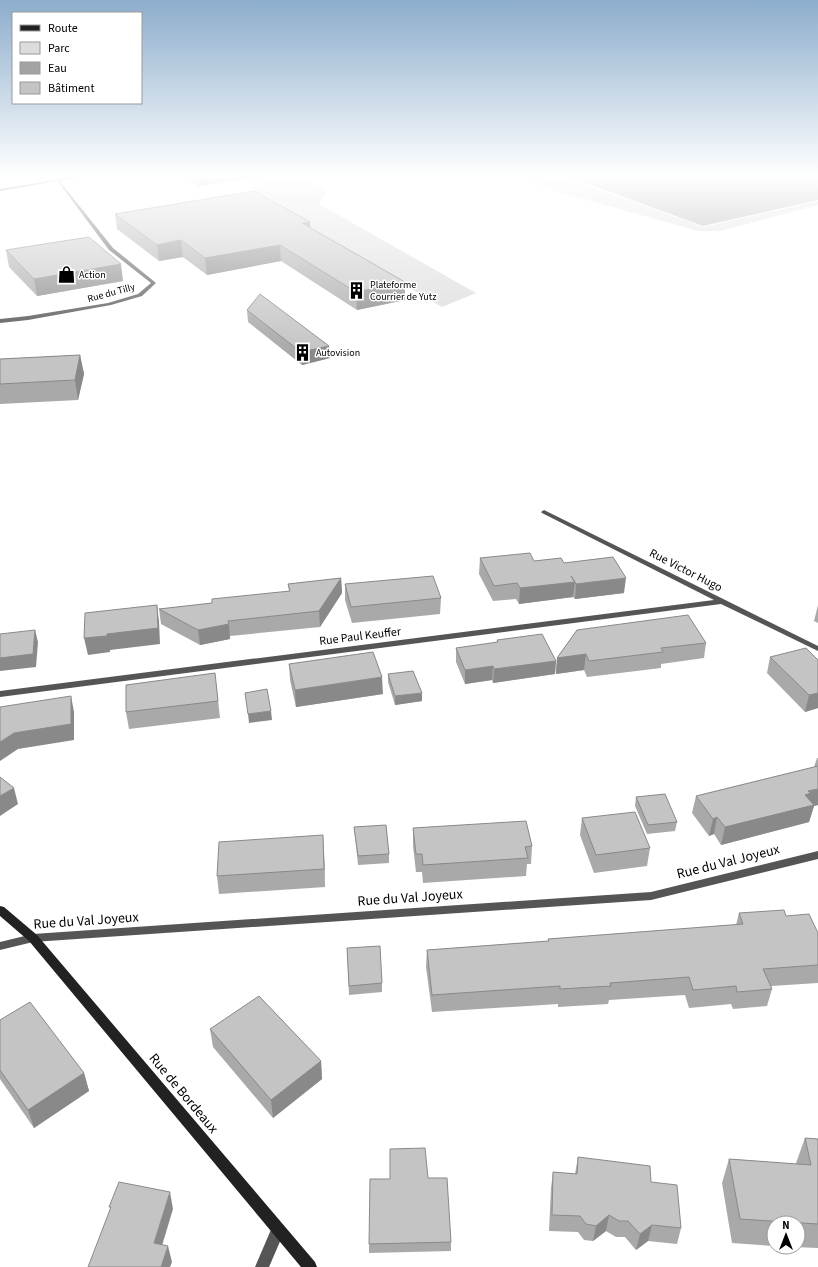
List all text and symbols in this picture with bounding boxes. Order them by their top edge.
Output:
legend [12,12,142,104]
text: Route [48,20,78,37]
text: Parc [48,40,70,57]
text: Eau [48,60,67,77]
text: Bâtiment [48,80,94,97]
shop icon: Action [56,264,76,284]
place label: Action [79,268,106,282]
place label: Plateforme Courrier de Yutz [370,278,436,304]
street label: Rue du Tilly [86,280,137,306]
building icon: Plateforme Courrier de Yutz [347,280,367,300]
building icon: Autovision [293,342,313,362]
place label: Autovision [316,346,360,360]
street label: Rue Victor Hugo [646,545,725,596]
street label: Rue Paul Keuffer [318,623,403,650]
street label: Rue du Val Joyeux [675,839,783,884]
street label: Rue du Val Joyeux [357,884,464,912]
street label: Rue du Val Joyeux [33,907,140,935]
street label: Rue de Bordeaux [144,1049,223,1138]
north arrow [766,1215,806,1255]
text: N [782,1218,790,1233]

